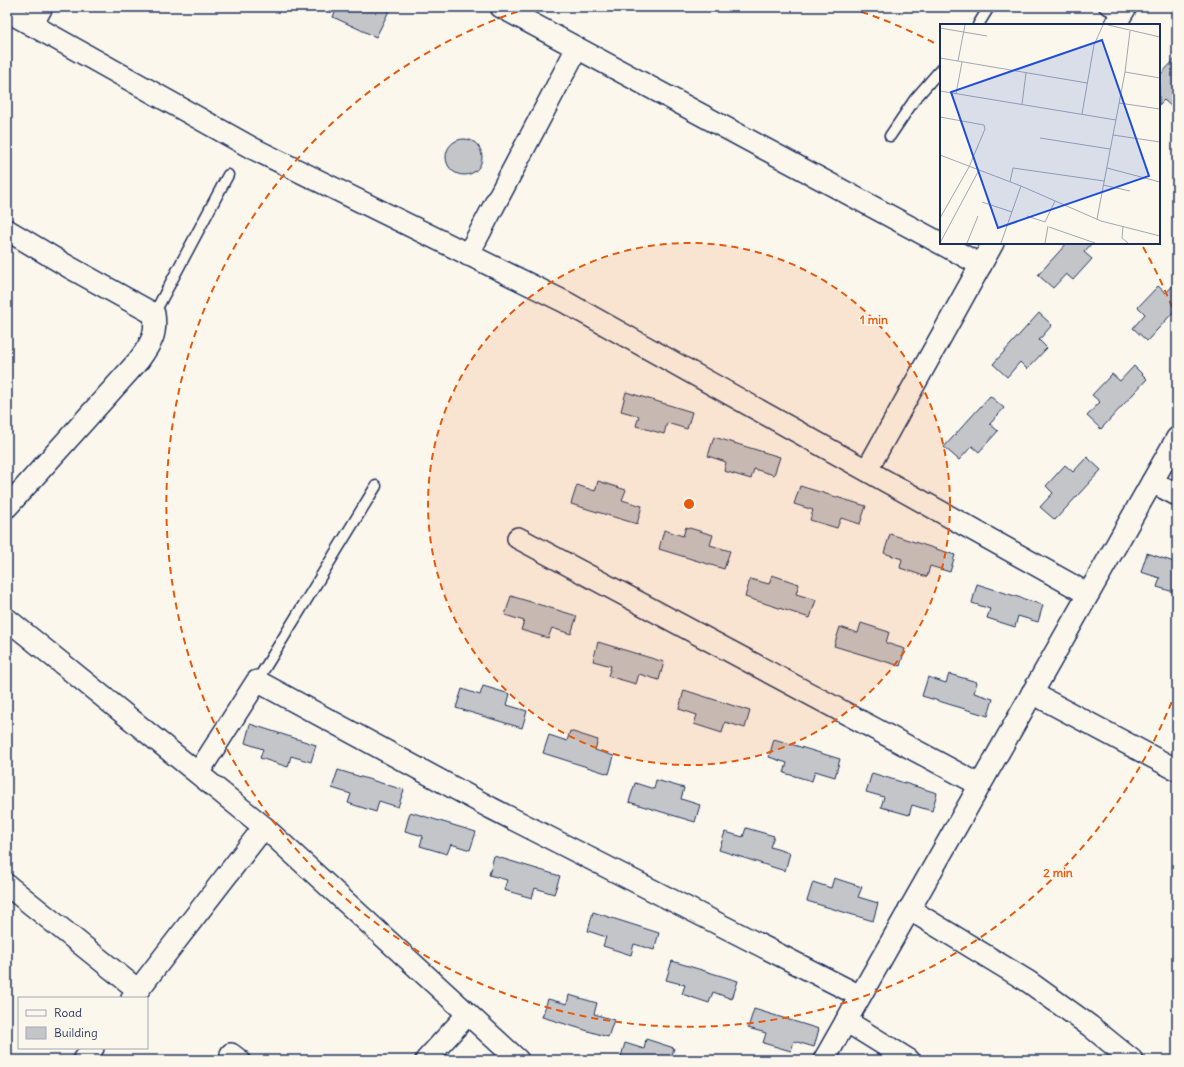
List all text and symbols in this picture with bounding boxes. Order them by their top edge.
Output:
inset map [940,24,1160,244]
text: 1 min [860,312,888,327]
centre of rings [682,497,696,511]
text: 2 min [1043,865,1073,880]
legend [18,997,148,1049]
text: Road [54,1005,82,1020]
text: Building [54,1025,98,1040]

